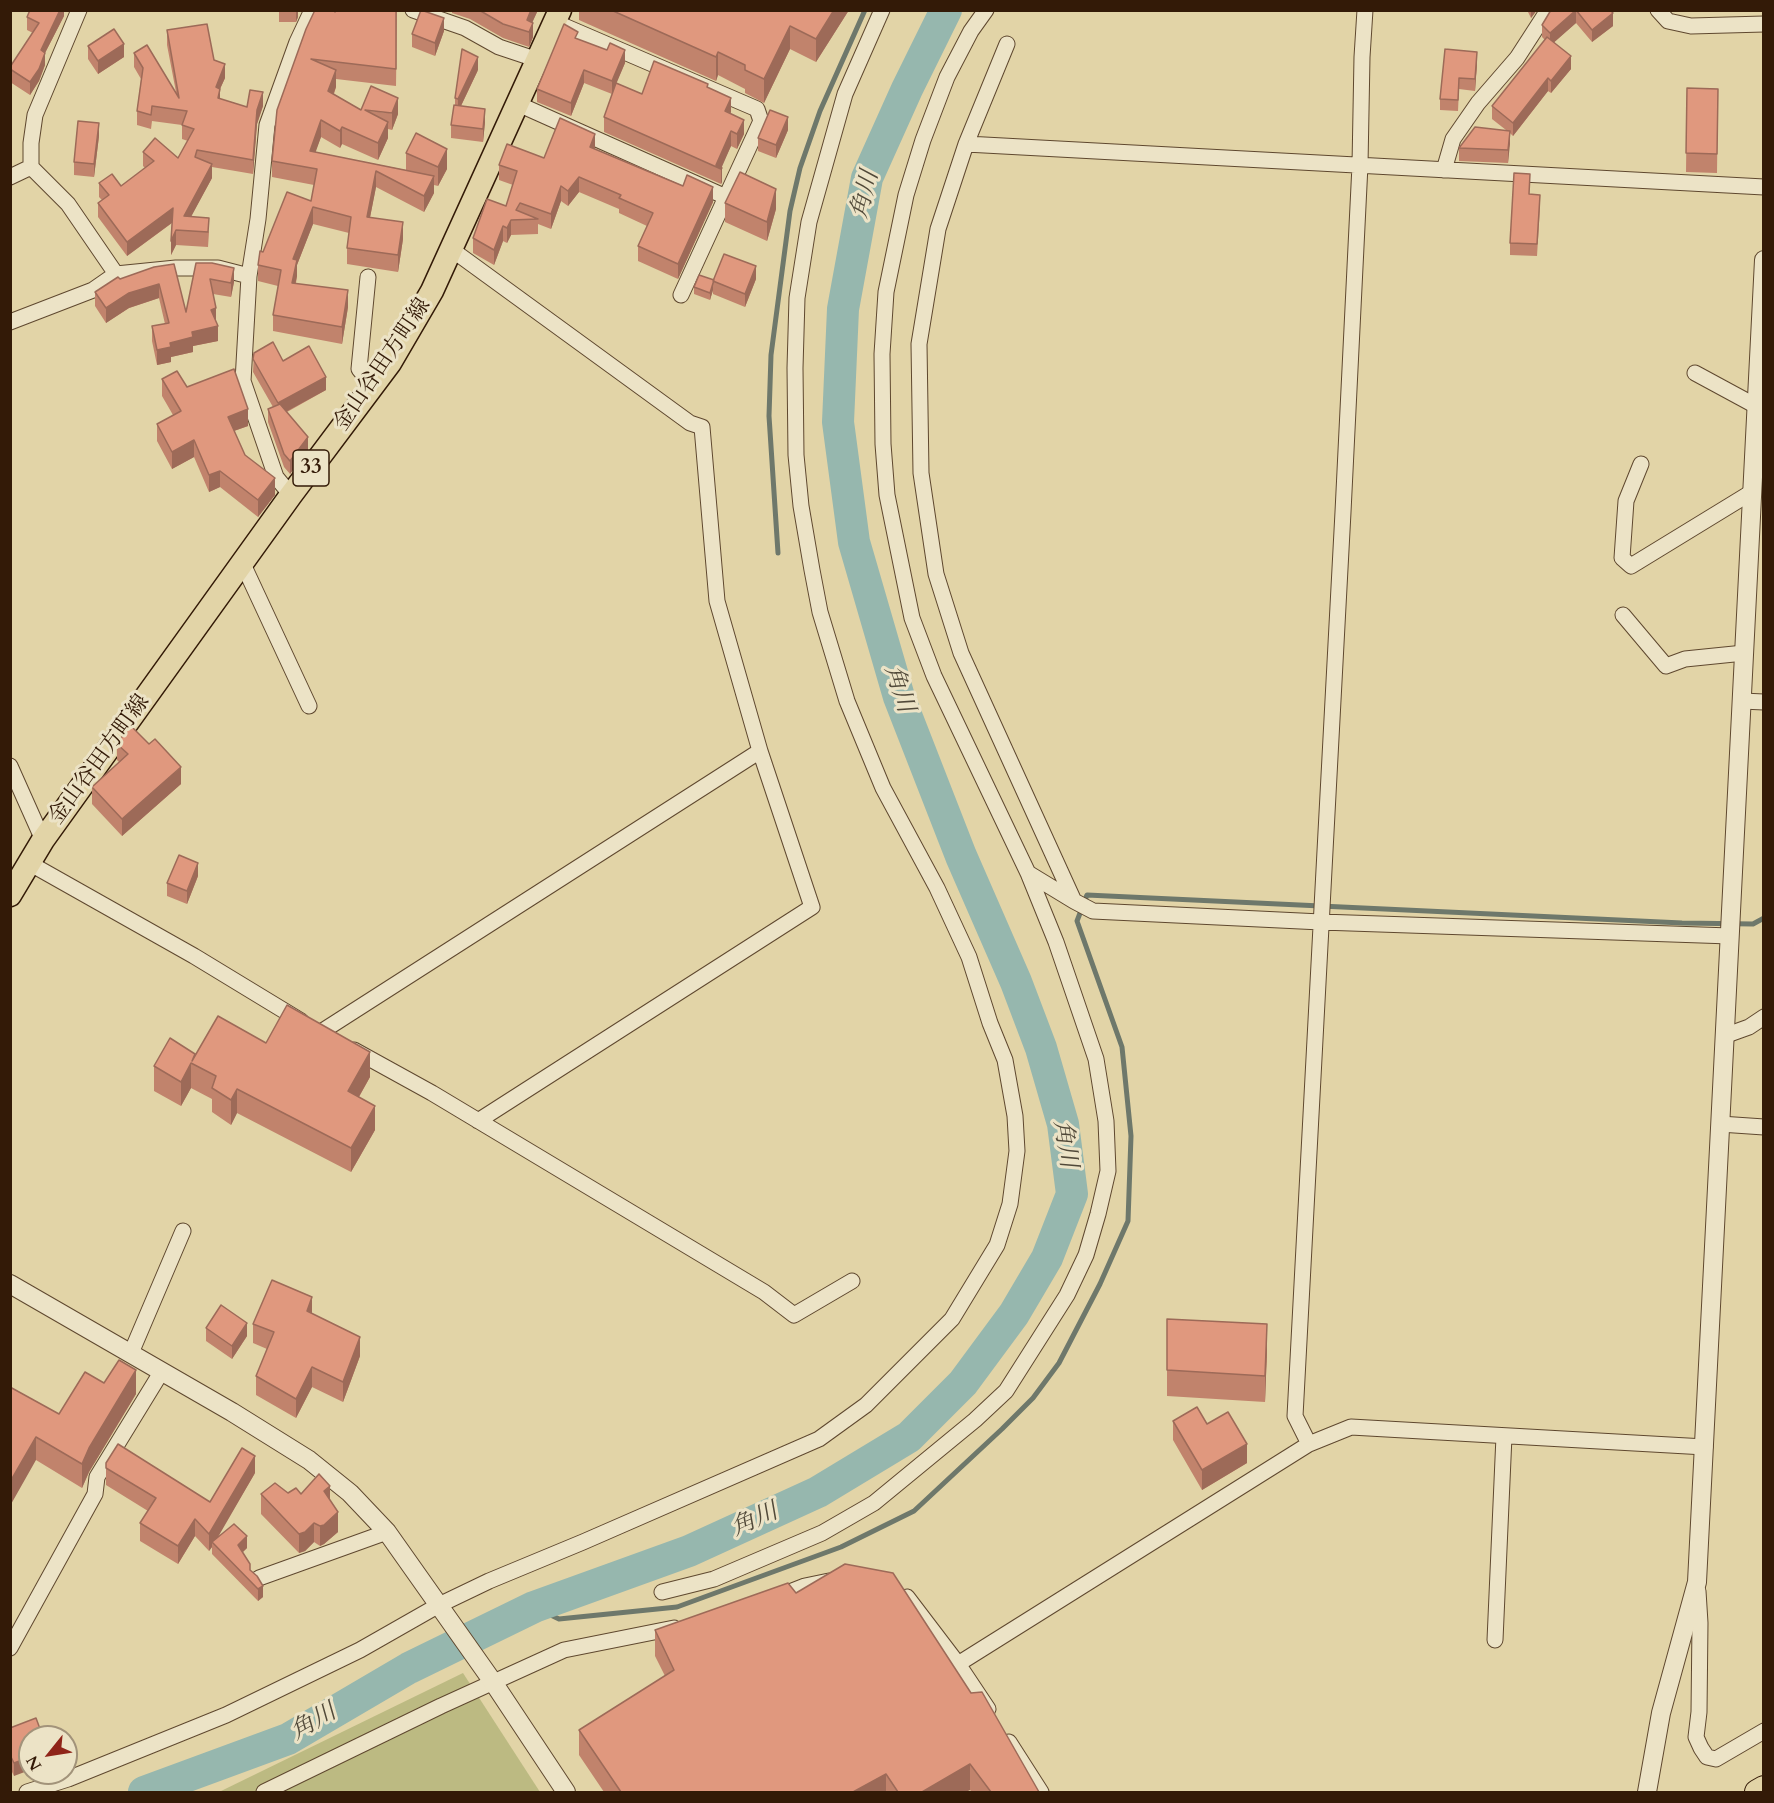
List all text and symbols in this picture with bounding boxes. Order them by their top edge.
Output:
water label: 角川 [846,168,886,222]
street label: 金山谷田方町線 [329,294,437,436]
road number: 33 [293,450,329,486]
water label: 角川 [877,662,919,716]
street label: 金山谷田方町線 [44,690,156,830]
water label: 角川 [1046,1118,1082,1170]
water label: 角川 [727,1498,783,1544]
water label: 角川 [286,1699,342,1747]
north arrow [18,1725,78,1785]
text: N [21,1751,47,1775]

